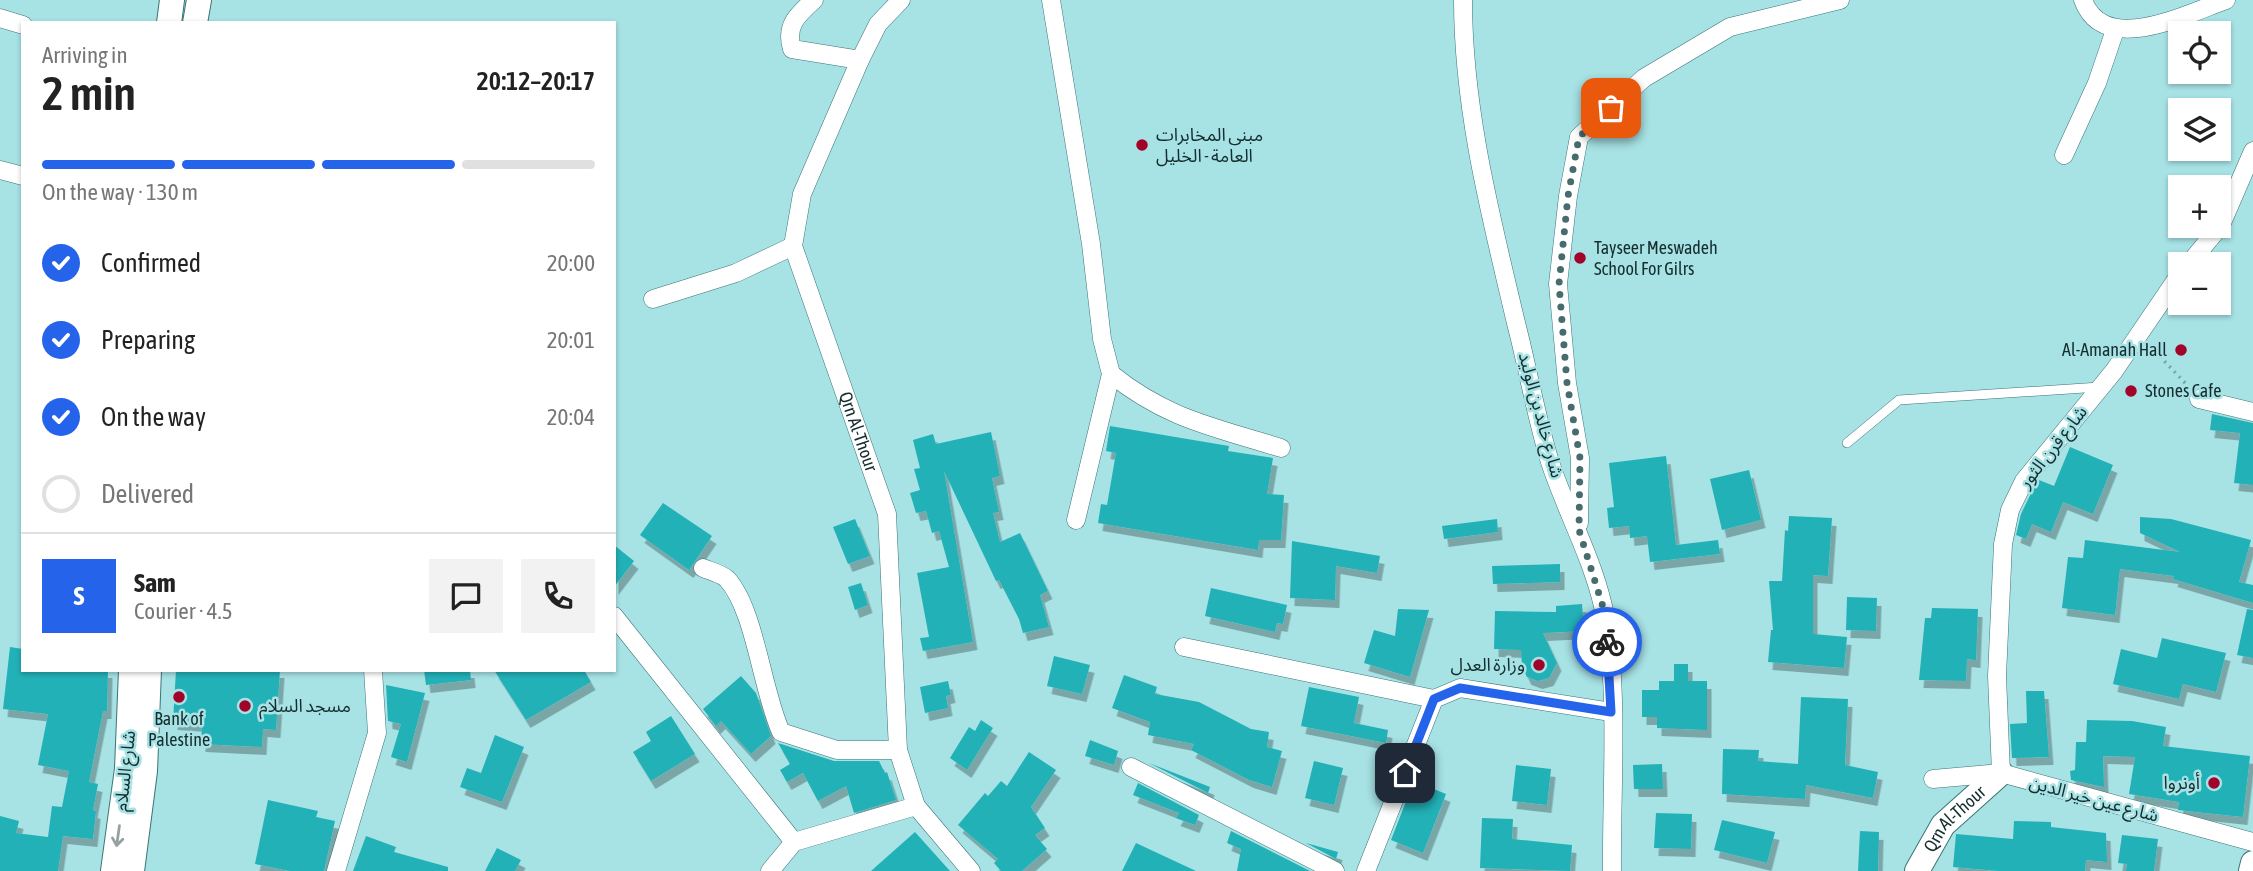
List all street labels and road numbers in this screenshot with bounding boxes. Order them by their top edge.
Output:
street label: شارع خالد بن الوليد [1511,350,1568,481]
street label: Qrn Al-Thour [835,389,882,475]
street label: شارع قرن الثور [2013,401,2094,495]
street label: شارع السلام [110,729,143,813]
street label: شارع عين خير الدين [2026,771,2161,830]
street label: Qrn Al-Thour [1919,781,1990,855]

